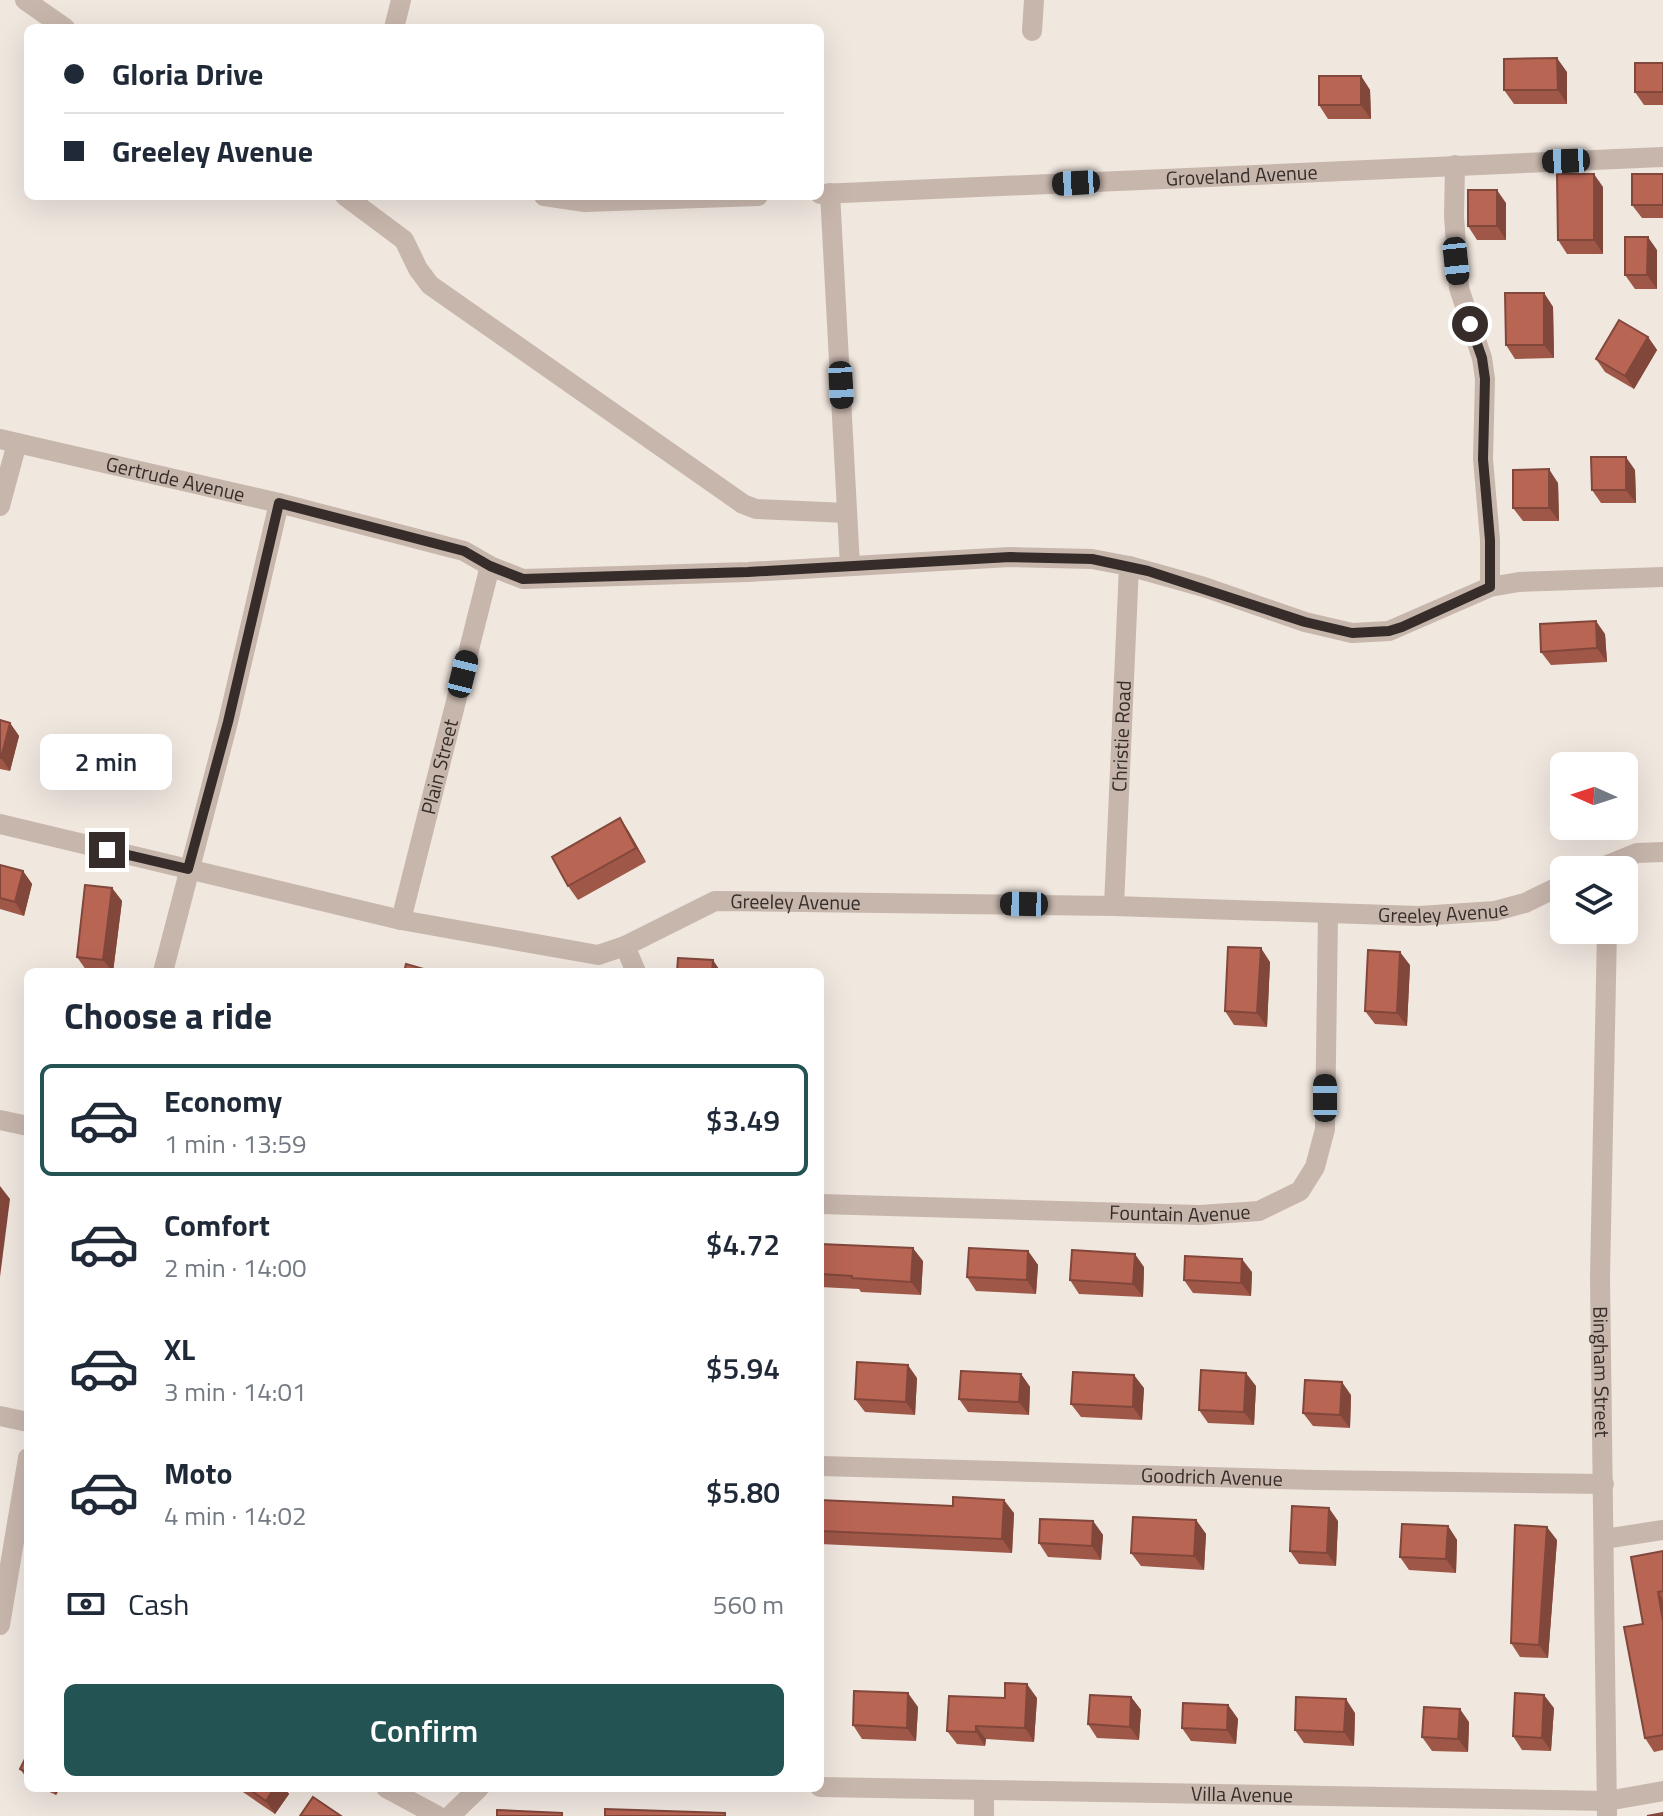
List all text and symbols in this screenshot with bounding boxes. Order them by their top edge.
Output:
text: Gloria Drive [112,51,263,97]
text: Greeley Avenue [112,128,313,174]
car [1542,148,1590,174]
street label: Groveland Avenue [1165,156,1318,194]
car [1051,170,1101,196]
car [1442,236,1470,286]
route start [1452,306,1488,342]
car [828,360,854,410]
street label: Gertrude Avenue [103,448,248,510]
car [446,648,480,700]
street label: Christie Road [1103,680,1139,793]
street label: Plain Street [412,715,466,818]
callout: 2 min [41,734,173,790]
text: 2 min [75,742,137,781]
north arrow [1550,752,1638,840]
map controls [1550,752,1638,944]
route end [89,832,125,868]
button: layers [1550,856,1638,944]
street label: Greeley Avenue [730,885,861,918]
car [1000,892,1048,916]
street label: Greeley Avenue [1378,892,1512,931]
text: Choose a ride [64,988,272,1043]
car [1313,1074,1337,1122]
text: Economy [164,1078,282,1124]
icon: car [68,1084,140,1156]
text: $3.49 [706,1097,780,1143]
text: 1 min · 13:59 [164,1124,307,1163]
street label: Fountain Avenue [1109,1196,1251,1230]
text: Comfort [164,1202,270,1248]
icon: car [68,1208,140,1280]
text: $4.72 [706,1221,780,1267]
text: 2 min · 14:00 [164,1248,307,1287]
street label: Bingham Street [1585,1306,1618,1438]
text: XL [164,1326,195,1372]
icon: car [68,1332,140,1404]
text: $5.94 [706,1345,780,1391]
text: 3 min · 14:01 [164,1372,307,1411]
text: Moto [164,1450,232,1496]
icon: car [68,1456,140,1528]
street label: Goodrich Avenue [1141,1459,1283,1494]
text: $5.80 [706,1469,780,1515]
text: 4 min · 14:02 [164,1496,307,1535]
text: Cash [128,1581,189,1627]
icon: cash [64,1582,108,1626]
text: 560 m [713,1585,784,1624]
button: Confirm [64,1684,784,1776]
street label: Villa Avenue [1191,1778,1293,1810]

